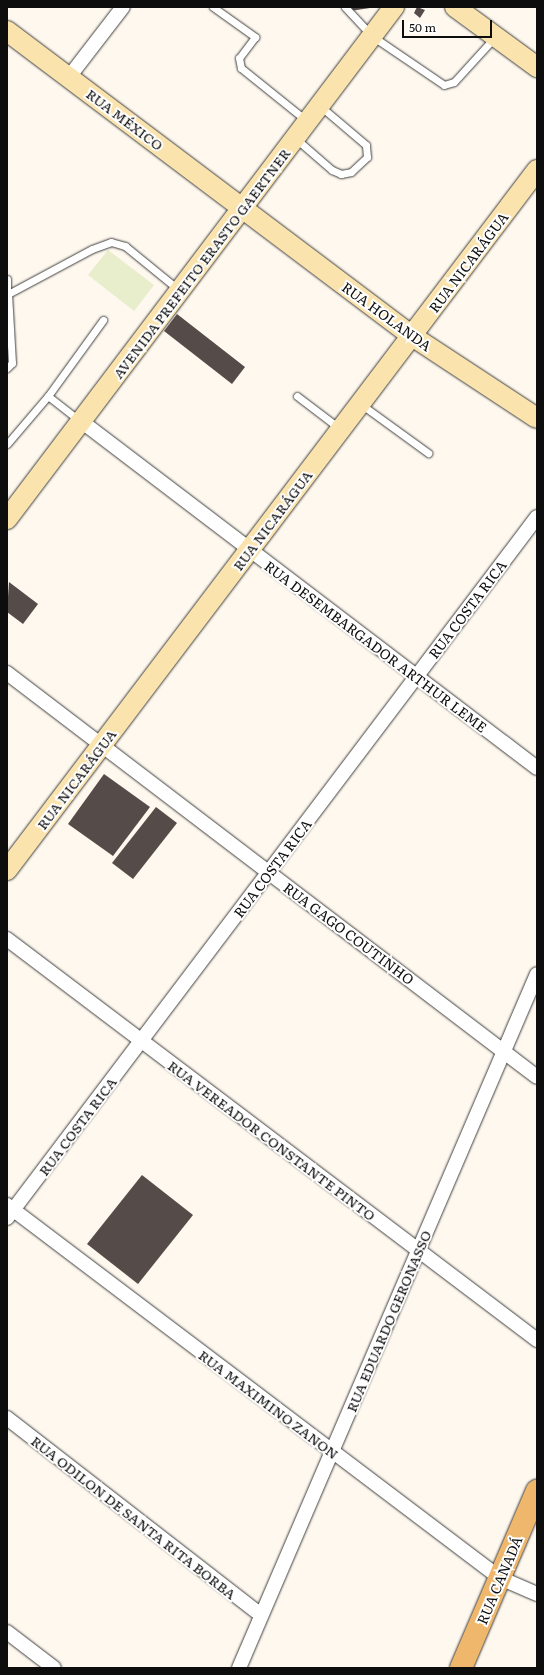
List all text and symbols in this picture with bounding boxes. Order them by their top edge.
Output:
scale bar [404,12,494,38]
text: 50 m [409,18,436,36]
street label: RUA MÉXICO [83,85,167,153]
street label: AVENIDA PREFEITO ERASTO GAERTNER [109,145,293,381]
street label: RUA NICARÁGUA [425,209,511,315]
street label: RUA HOLANDA [339,278,435,354]
street label: RUA NICARÁGUA [229,467,315,573]
street label: RUA DESEMBARGADOR ARTHUR LEME [261,557,491,735]
street label: RUA COSTA RICA [425,557,509,661]
street label: RUA NICARÁGUA [33,726,119,832]
street label: RUA COSTA RICA [230,816,314,920]
street label: RUA GAGO COUTINHO [280,878,418,988]
street label: RUA VEREADOR CONSTANTE PINTO [165,1056,379,1224]
street label: RUA COSTA RICA [35,1074,119,1178]
street label: RUA EDUARDO GERONASSO [342,1228,434,1414]
street label: RUA MAXIMINO ZANON [196,1346,342,1462]
street label: RUA ODILON DE SANTA RITA BORBA [28,1432,240,1602]
street label: RUA CANADÁ [473,1533,525,1627]

